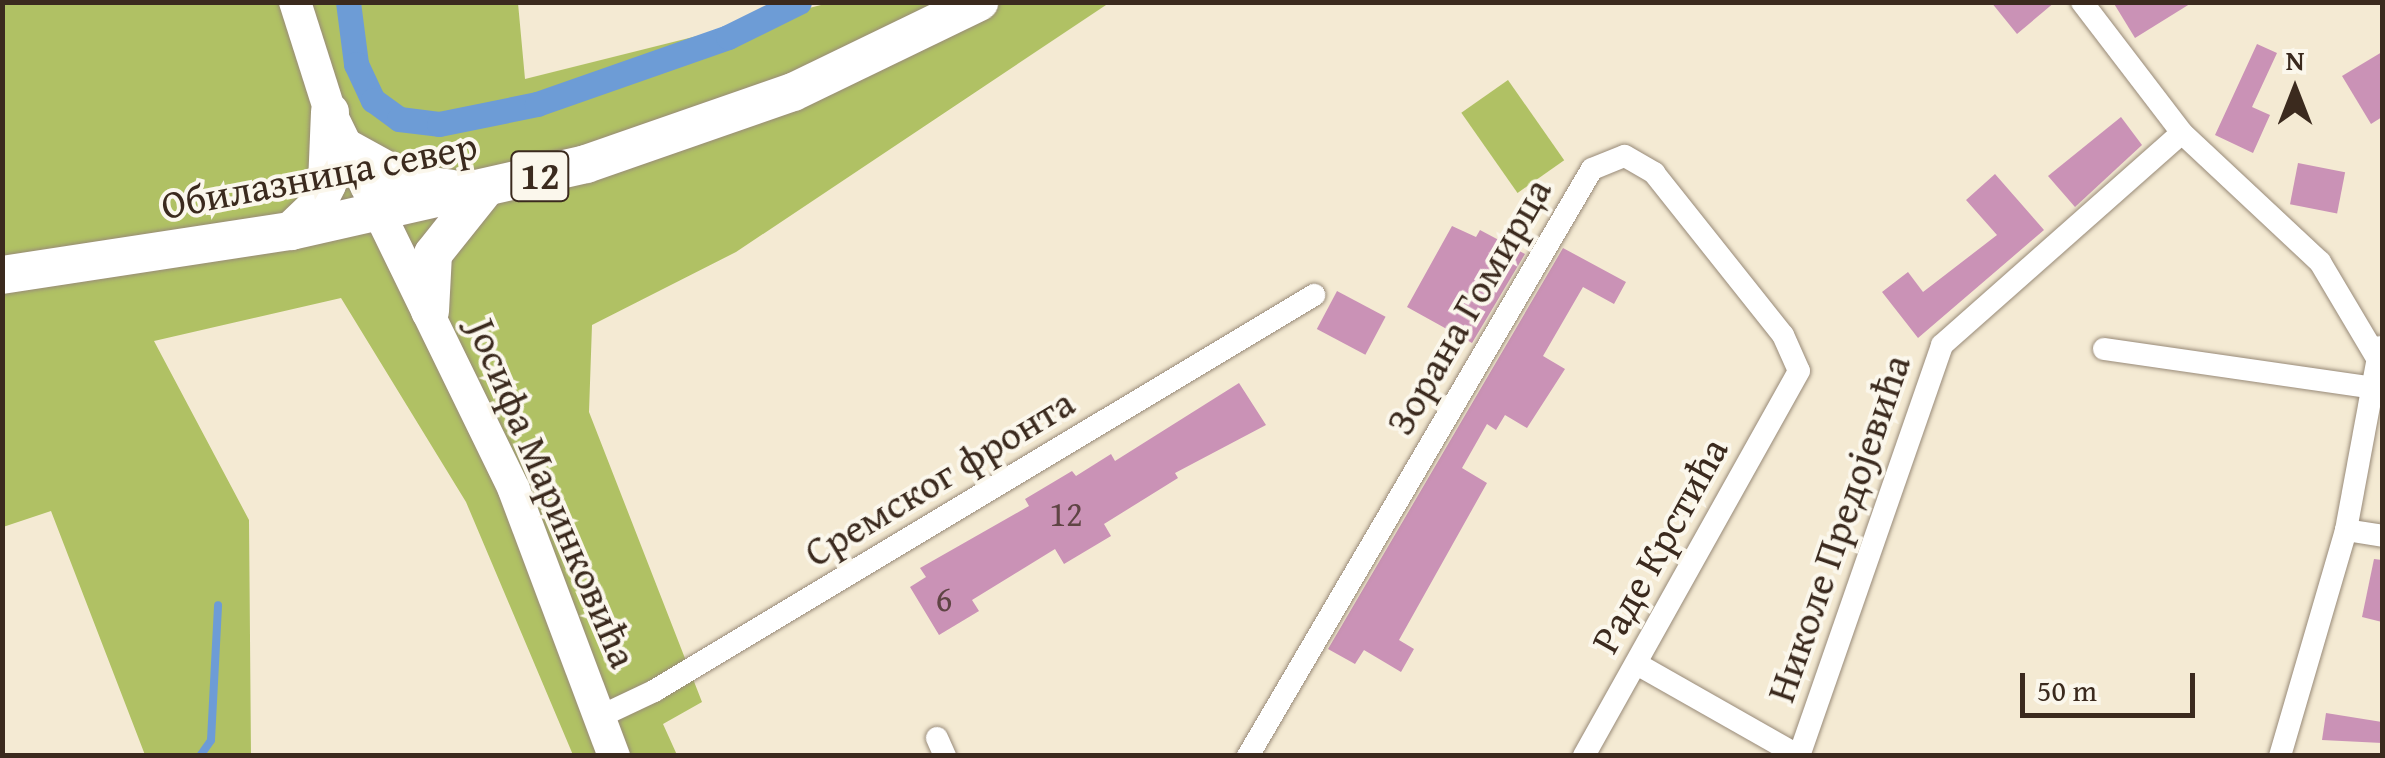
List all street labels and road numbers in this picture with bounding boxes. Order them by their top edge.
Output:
street label: Обилазница север [157,121,481,229]
road number: 12 [510,143,570,209]
street label: Зорана Гомирца [1375,169,1561,443]
street label: Јосифа Маринковића [458,311,648,675]
street label: Николе Предојевића [1756,348,1920,708]
street label: Сремског фронта [796,378,1082,576]
street label: Раде Крстића [1580,429,1738,661]

